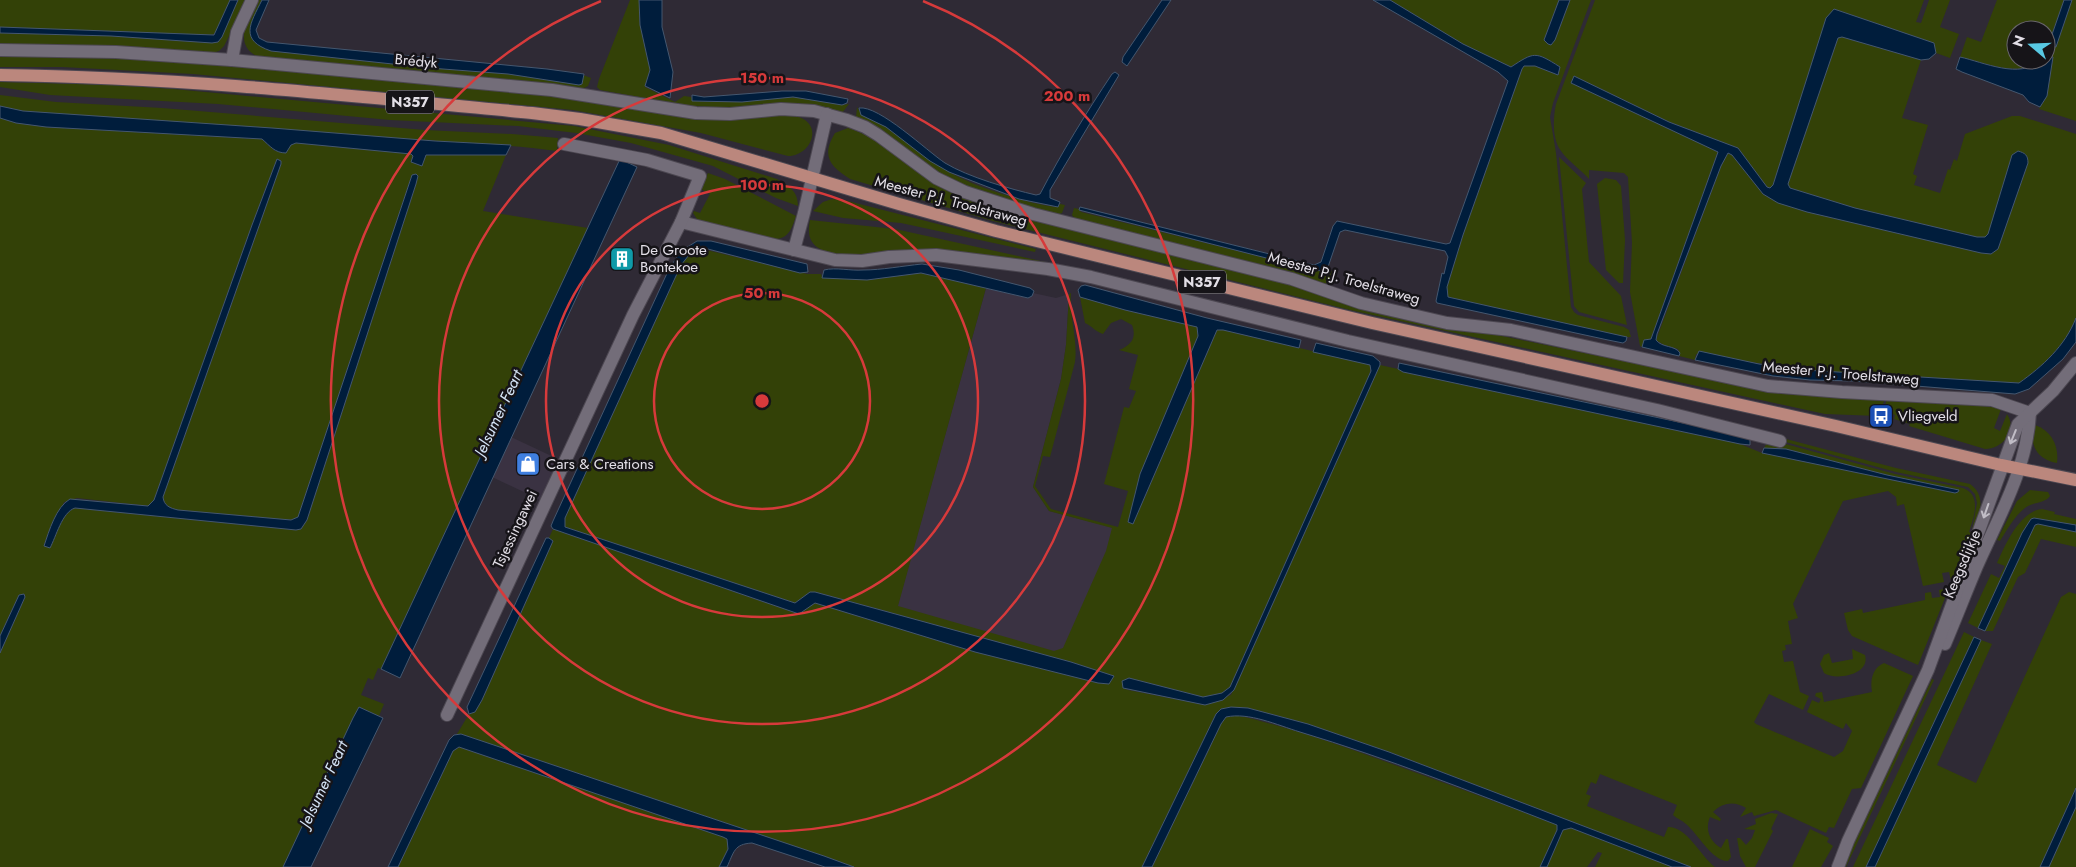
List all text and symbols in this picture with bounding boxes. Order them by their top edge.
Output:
north arrow [2006,20,2056,70]
text: N [2007,32,2030,49]
street label: Brédyk [394,48,439,74]
text: 150 m [740,67,784,89]
text: 200 m [1044,85,1090,107]
road number: N357 [386,90,434,114]
street label: Meester P.J. Troelstraweg [872,170,1030,232]
text: 100 m [740,174,784,196]
place label: De Groote Bontekoe [640,239,707,278]
building icon: De Groote Bontekoe [609,246,635,272]
street label: Meester P.J. Troelstraweg [1265,246,1423,310]
road number: N357 [1178,270,1226,294]
text: 50 m [744,282,780,304]
street label: Meester P.J. Troelstraweg [1762,355,1920,391]
water label: Jelsumer Feart [467,365,529,463]
centre of rings [753,392,771,410]
bus stop icon: Vliegveld [1868,403,1894,429]
place label: Vliegveld [1898,405,1958,427]
one-way arrow [2007,429,2017,444]
shop icon: Cars & Creations [515,451,541,477]
place label: Cars & Creations [546,453,654,475]
street label: Tsjessingawei [487,486,543,572]
one-way arrow [1980,503,1990,519]
street label: Keegsdijkje [1938,526,1986,602]
water label: Jelsumer Feart [292,736,354,834]

